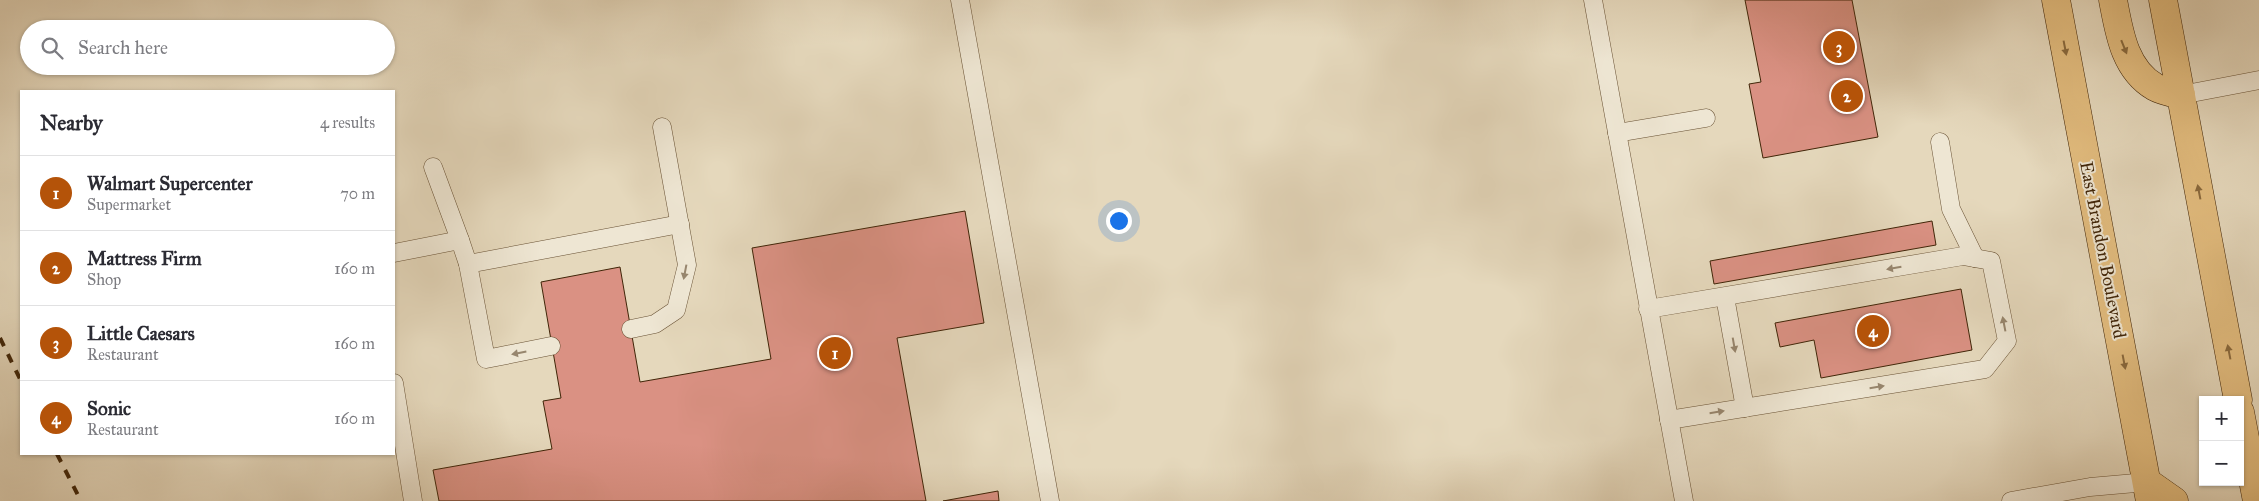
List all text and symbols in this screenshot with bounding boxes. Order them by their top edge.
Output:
search box [20,20,395,75]
pin: 3 [1823,28,1855,66]
icon: search [38,34,66,62]
text: Search here [78,36,168,59]
one-way arrow [2061,40,2069,56]
one-way arrow [2121,40,2129,54]
pin: 2 [1831,77,1863,115]
text: Nearby [40,110,103,136]
text: 4 results [320,113,375,132]
street label: East Brandon Boulevard [2075,160,2131,340]
text: Walmart Supercenter [87,172,253,195]
text: 1 [53,184,59,203]
text: 70 m [340,184,375,203]
one-way arrow [2195,184,2203,200]
text: Supermarket [87,195,171,214]
your location [1106,208,1132,234]
text: Mattress Firm [87,247,202,270]
text: 2 [52,259,60,278]
text: 160 m [334,259,375,278]
one-way arrow [681,264,689,279]
one-way arrow [1886,264,1902,272]
text: Shop [87,270,121,289]
pin: 4 [1857,312,1889,350]
one-way arrow [1999,315,2007,331]
text: Little Caesars [87,322,195,345]
text: 3 [53,334,59,353]
text: 160 m [334,334,375,353]
pin: 1 [819,334,851,372]
one-way arrow [1730,337,1738,353]
one-way arrow [2225,344,2233,359]
text: Restaurant [87,345,159,364]
one-way arrow [510,349,526,357]
one-way arrow [2120,355,2128,370]
one-way arrow [1870,382,1886,390]
map controls [2199,396,2244,486]
button: + [2199,396,2244,441]
text: Sonic [87,397,131,420]
one-way arrow [1709,408,1725,416]
text: 4 [52,409,60,428]
text: 160 m [334,409,375,428]
text: Restaurant [87,420,159,439]
button: − [2199,441,2244,486]

